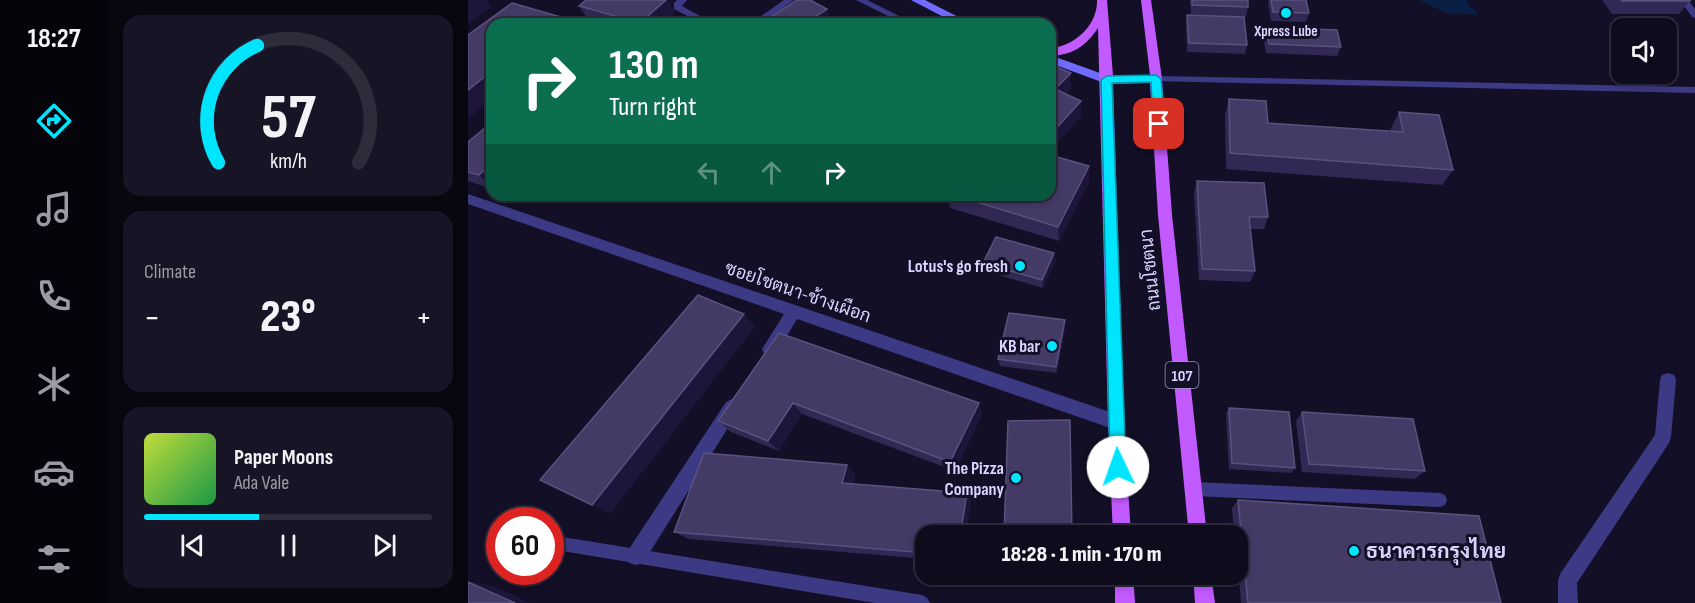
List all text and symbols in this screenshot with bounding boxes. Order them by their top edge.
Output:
marker: Xpress Lube [1279,6,1293,20]
map controls [1611,18,1677,84]
button: sound [1611,18,1677,84]
place label: Xpress Lube [1253,22,1318,41]
text: 18:27 [28,23,80,55]
text: 130 m [609,40,699,91]
icon: right [510,42,588,120]
text: 57 [261,81,316,156]
text: Turn right [609,91,696,123]
pin [1133,98,1184,149]
icon: directions [33,100,75,142]
icon: arrive [1142,107,1175,140]
text: km/h [269,149,307,174]
icon: left [692,156,725,189]
icon: ahead [755,156,788,189]
icon: right [818,156,851,189]
icon: music [33,188,75,230]
street label: ถนนโชตนา [1133,228,1165,312]
street label: ซอยโชตนา-ช้างเผือก [722,255,875,327]
place label: Lotus's go fresh [908,256,1008,277]
marker: Lotus's go fresh [1013,259,1027,273]
text: Climate [144,260,196,284]
icon: phone [33,275,75,317]
text: 23° [260,290,316,345]
text: − [144,298,160,338]
text: + [416,298,432,338]
place label: KB bar [999,336,1040,357]
marker: KB bar [1045,339,1059,353]
road number: 107 [1166,362,1198,388]
icon: climate [33,363,75,405]
position arrow [1086,435,1150,499]
text: Paper Moons [234,444,333,471]
icon: car [33,451,75,493]
place label: The Pizza Company [945,458,1005,500]
text: Ada Vale [234,471,289,495]
marker: The Pizza Company [1009,471,1023,485]
speed limit sign: 60 [486,507,564,585]
icon: previous [176,529,209,562]
icon: pause [272,529,305,562]
icon: next [368,529,401,562]
place label: ธนาคารกรุงไทย [1366,537,1506,566]
icon: filters [33,538,75,580]
text: 18:28 · 1 min · 170 m [1002,541,1161,568]
marker: ธนาคารกรุงไทย [1347,544,1361,558]

